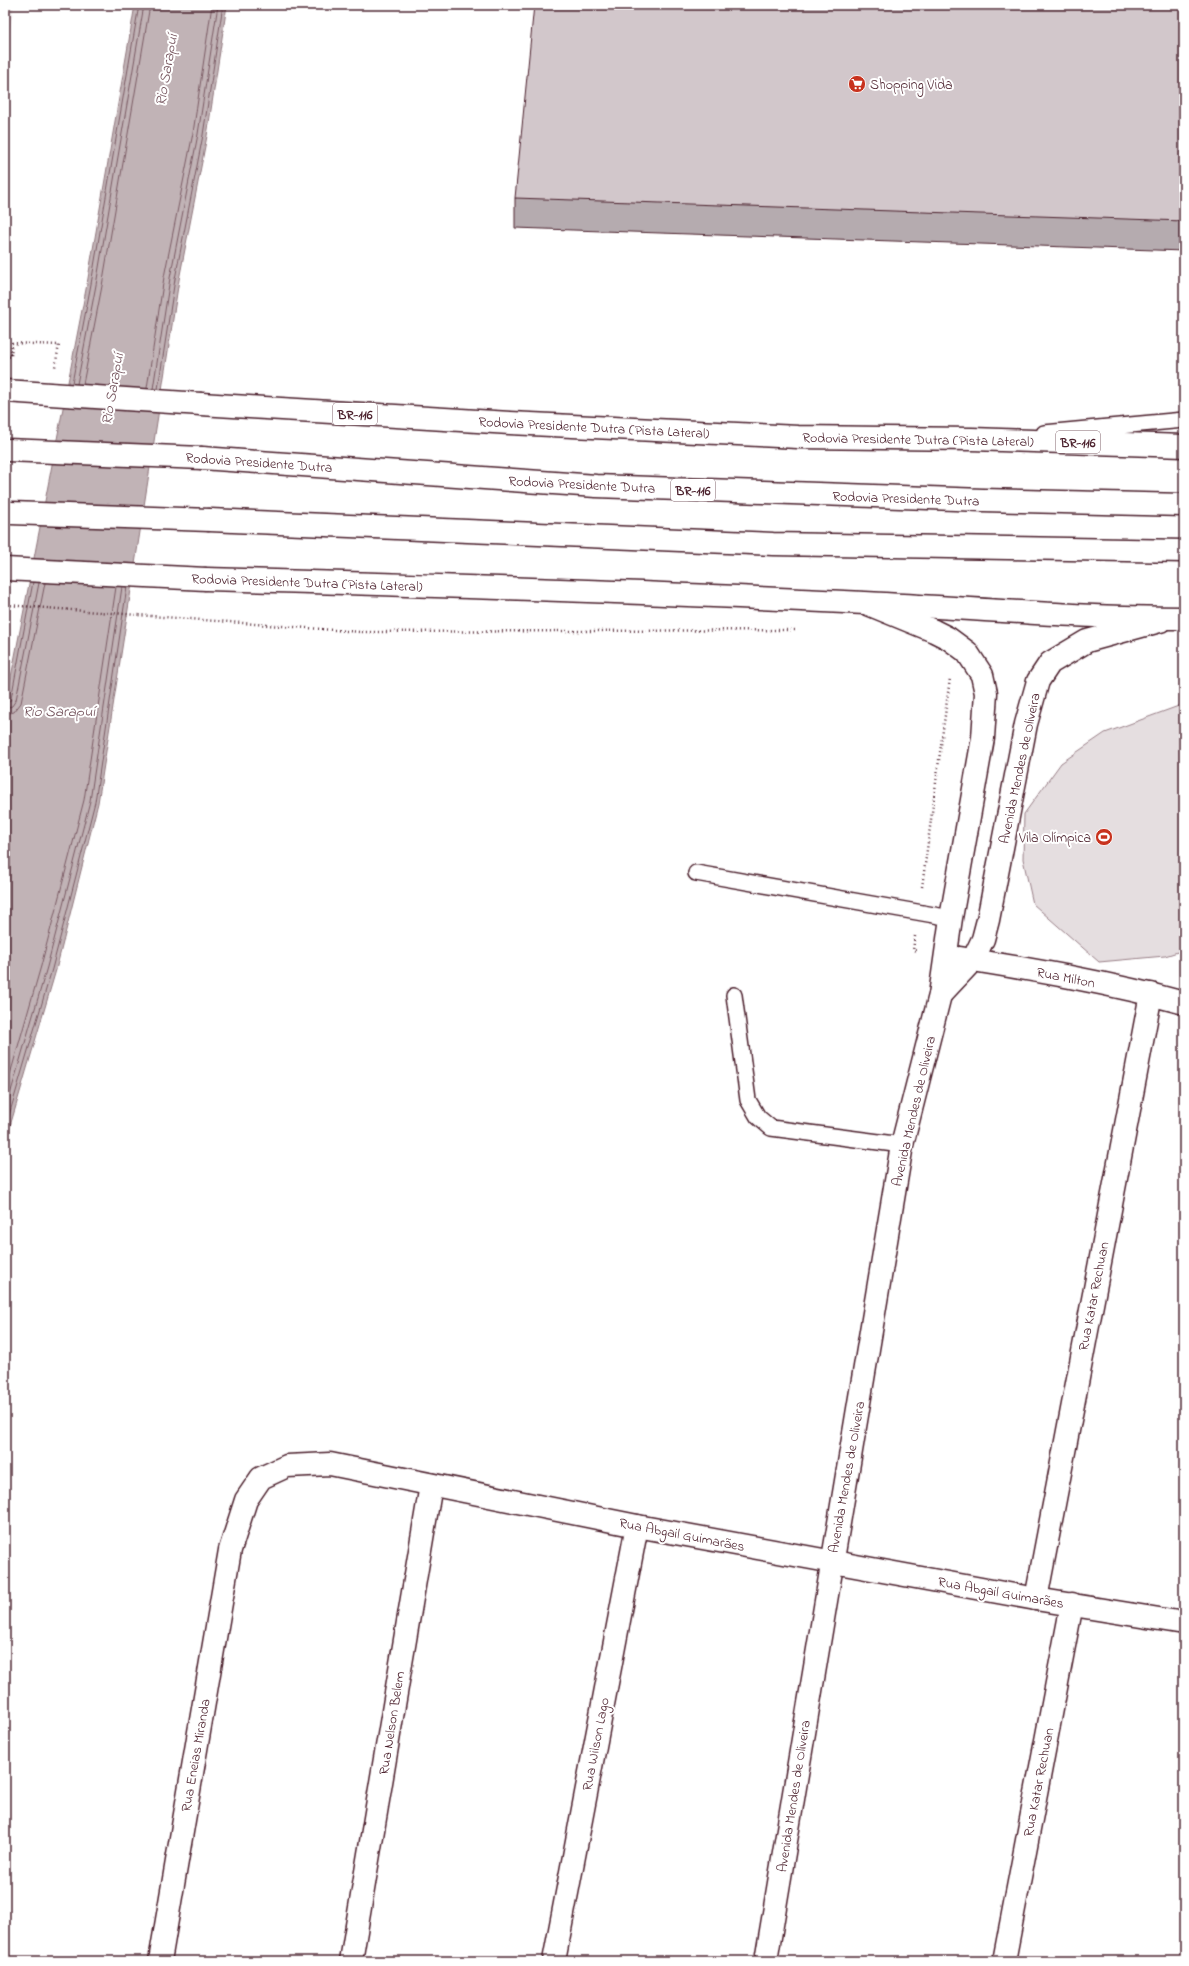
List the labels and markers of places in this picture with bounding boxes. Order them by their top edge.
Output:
supermarket icon: Shopping Vida [847,74,867,94]
place label: Shopping Vida [870,75,953,97]
sports icon: Vila Olímpica [1094,827,1114,847]
place label: Vila Olímpica [1018,828,1091,849]

